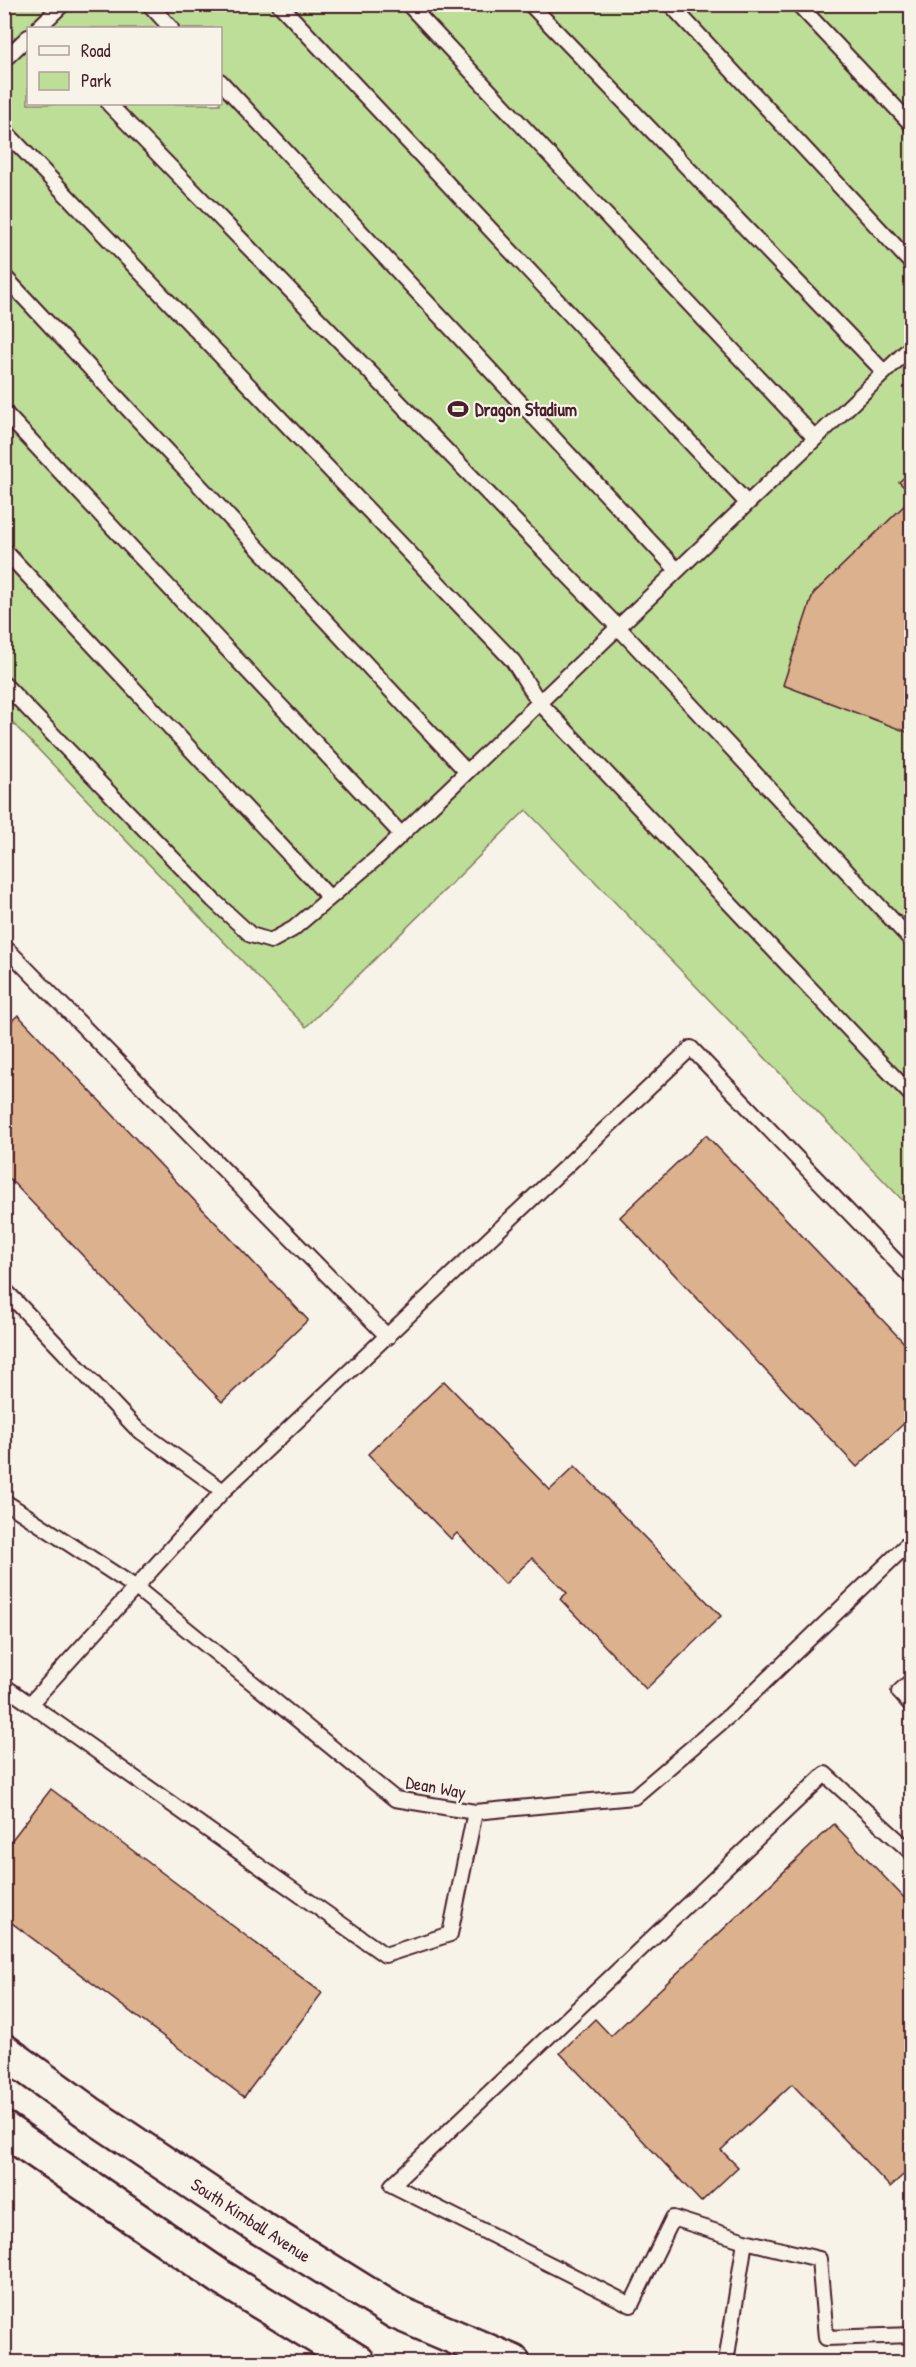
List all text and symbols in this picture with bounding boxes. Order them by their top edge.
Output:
legend [27,27,222,105]
text: Road [81,38,111,63]
text: Park [81,68,112,93]
sports icon: Dragon Stadium [446,397,470,421]
place label: Dragon Stadium [475,397,577,423]
street label: Dean Way [404,1769,468,1805]
street label: South Kimball Avenue [186,2172,316,2268]

